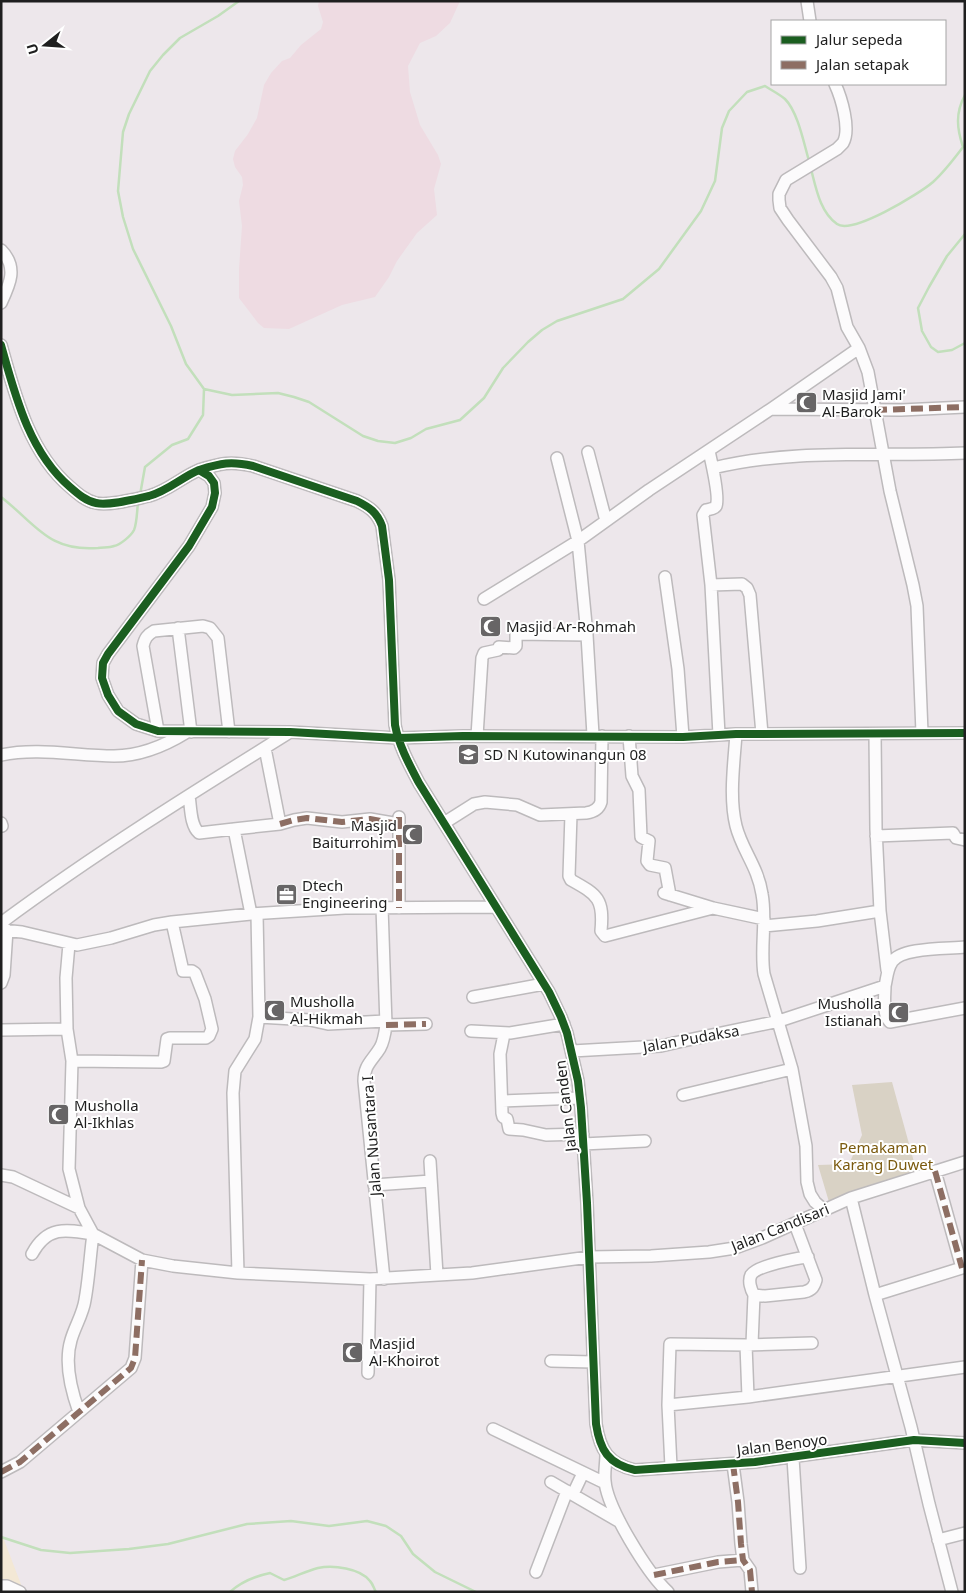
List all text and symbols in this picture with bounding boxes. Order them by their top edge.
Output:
north arrow [20,20,70,70]
legend [771,20,946,85]
text: Jalur sepeda [814,29,903,49]
text: U [21,41,43,57]
text: Jalan setapak [814,54,909,74]
place label: Masjid Jami' Al-Barok [822,384,906,421]
mosque icon: Masjid Jami' Al-Barok [794,391,818,415]
mosque icon: Masjid Ar-Rohmah [478,614,502,638]
place label: Masjid Ar-Rohmah [506,616,636,636]
school or university icon: SD N Kutowinangun 08 [456,742,480,766]
place label: SD N Kutowinangun 08 [484,744,647,764]
place label: Masjid Baiturrohim [312,815,397,852]
mosque icon: Masjid Baiturrohim [401,822,425,846]
place label: Dtech Engineering [302,875,387,912]
office icon: Dtech Engineering [274,882,298,906]
place label: Musholla Al-Hikmah [290,991,363,1028]
place label: Musholla Istianah [817,993,882,1030]
mosque icon: Musholla Al-Hikmah [262,998,286,1022]
mosque icon: Musholla Istianah [886,1000,910,1024]
street label: Jalan Pudaksa [639,1020,741,1057]
street label: Jalan Canden [549,1059,581,1155]
street label: Jalan Nusantara I [357,1075,385,1199]
place label: Musholla Al-Ikhlas [74,1095,139,1132]
mosque icon: Musholla Al-Ikhlas [46,1102,70,1126]
park label: Pemakaman Karang Duwet [833,1137,934,1174]
street label: Jalan Candisari [726,1198,832,1256]
place label: Masjid Al-Khoirot [369,1333,440,1370]
mosque icon: Masjid Al-Khoirot [341,1340,365,1364]
street label: Jalan Benoyo [734,1429,828,1460]

